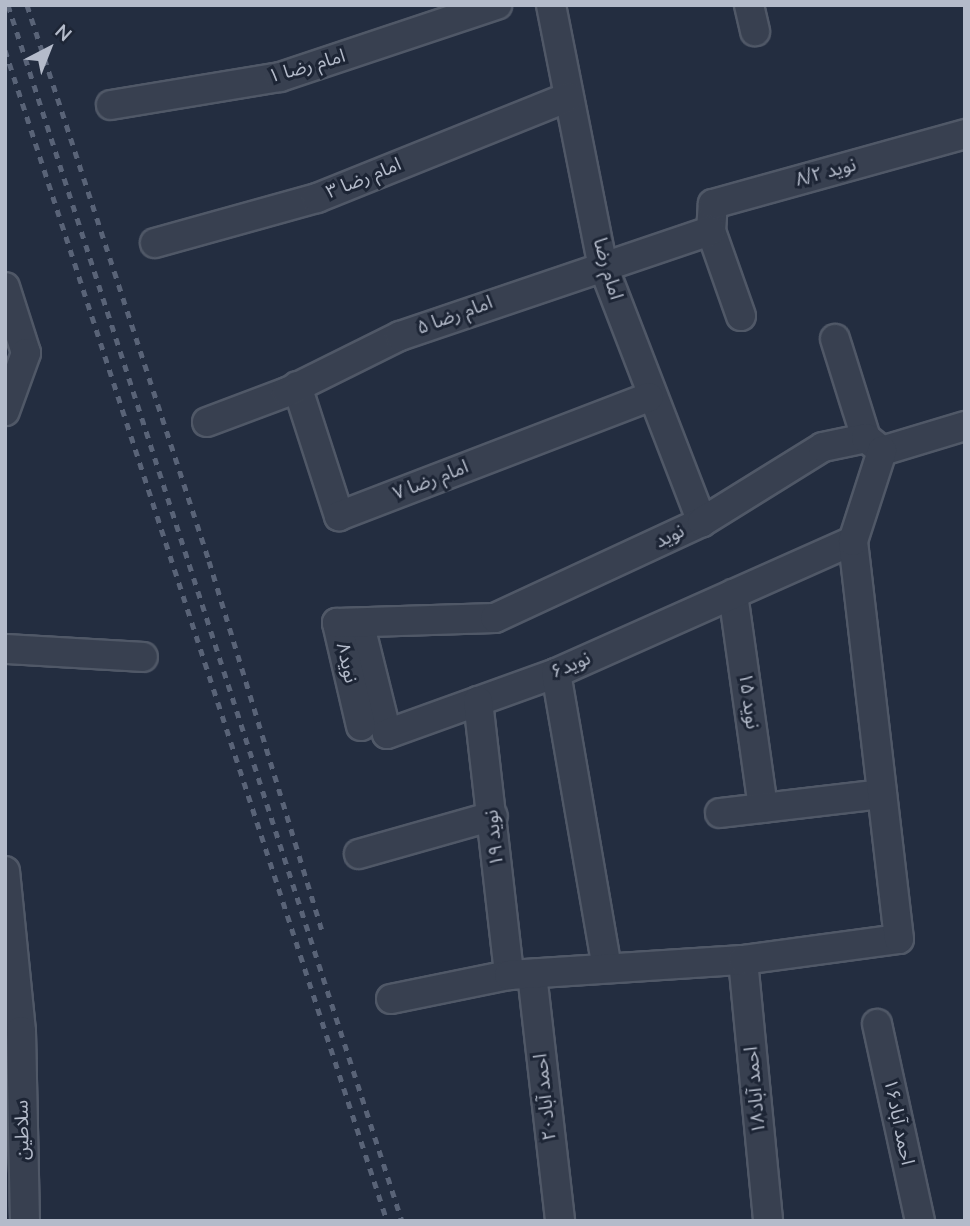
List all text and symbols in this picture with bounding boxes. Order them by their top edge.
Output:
north arrow [14,14,84,84]
text: N [49,19,77,48]
street label: امام رضا ۱ [266,45,348,89]
street label: امام رضا ۳ [323,154,405,204]
street label: نوید ۸/۲ [793,154,859,192]
street label: امام رضا [587,235,627,303]
street label: امام رضا ۵ [414,292,496,340]
street label: امام رضا ۷ [390,456,472,506]
street label: نوید [652,520,688,554]
street label: نوید۸ [330,641,362,685]
street label: نوید۶ [548,648,594,684]
street label: نوید ۱۵ [733,671,763,731]
street label: نوید ۱۹ [481,809,509,867]
street label: احمد آباد۱۸ [741,1045,771,1135]
street label: احمد آباد۲۰ [530,1052,562,1142]
street label: احمد آباد۱۶ [878,1077,918,1167]
street label: سلاطین [11,1100,35,1160]

